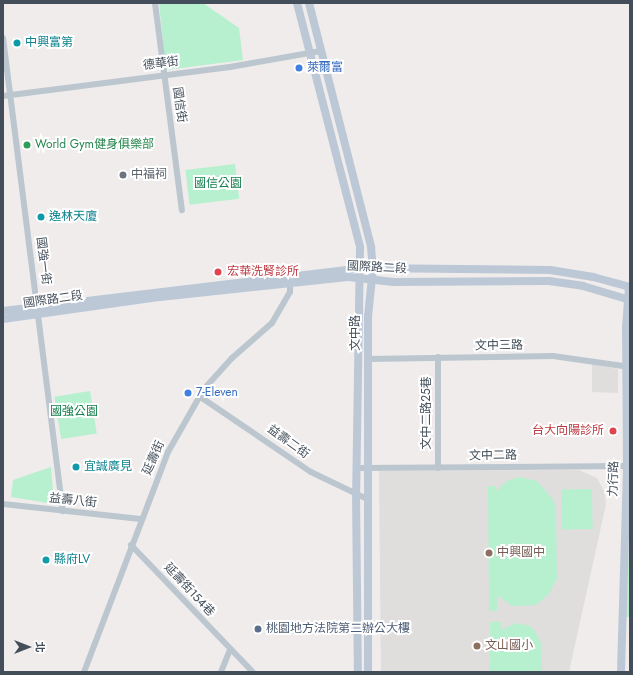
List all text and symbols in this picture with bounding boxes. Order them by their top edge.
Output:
place label: 中興富第 [25,36,73,50]
marker: 中興富第 [12,38,22,48]
street label: 德華街 [142,55,180,73]
place label: 萊爾富 [307,61,343,75]
marker: 萊爾富 [294,63,304,73]
street label: 國信街 [169,86,189,124]
place label: World Gym健身俱樂部 [35,138,154,152]
marker: World Gym健身俱樂部 [22,140,32,150]
place label: 中福祠 [131,168,167,182]
marker: 中福祠 [118,170,128,180]
park label: 國信公園 [194,177,242,191]
place label: 逸林天廈 [49,210,97,224]
marker: 逸林天廈 [36,212,46,222]
street label: 國強一街 [33,236,53,286]
street label: 國際路二段 [347,259,407,277]
place label: 宏華洗腎診所 [227,265,299,279]
marker: 宏華洗腎診所 [212,266,224,278]
street label: 國際路二段 [22,289,84,311]
street label: 文中路 [349,315,363,351]
street label: 文中三路 [475,338,523,354]
street label: 文中二路25巷 [420,376,434,450]
place label: 7-Eleven [196,386,238,400]
marker: 7-Eleven [183,388,193,398]
park label: 國強公園 [50,405,98,419]
street label: 益壽二街 [264,422,312,462]
place label: 台大向陽診所 [532,424,604,438]
marker: 台大向陽診所 [607,425,619,437]
street label: 延壽街 [140,439,168,477]
street label: 文中二路 [469,448,517,464]
place label: 宜誠廣見 [84,460,132,474]
street label: 力行路 [606,461,622,497]
marker: 宜誠廣見 [71,462,81,472]
street label: 益壽八街 [48,491,98,511]
place label: 中興國中 [497,546,545,560]
marker: 中興國中 [484,548,494,558]
place label: 縣府LV [54,553,90,567]
marker: 縣府LV [41,555,51,565]
street label: 延壽街154巷 [161,561,217,619]
place label: 桃園地方法院第二辦公大樓 [266,622,410,636]
marker: 桃園地方法院第二辦公大樓 [253,624,263,634]
north arrow [8,627,48,667]
place label: 文山國小 [485,639,533,653]
marker: 文山國小 [472,641,482,651]
text: 北 [32,642,48,653]

